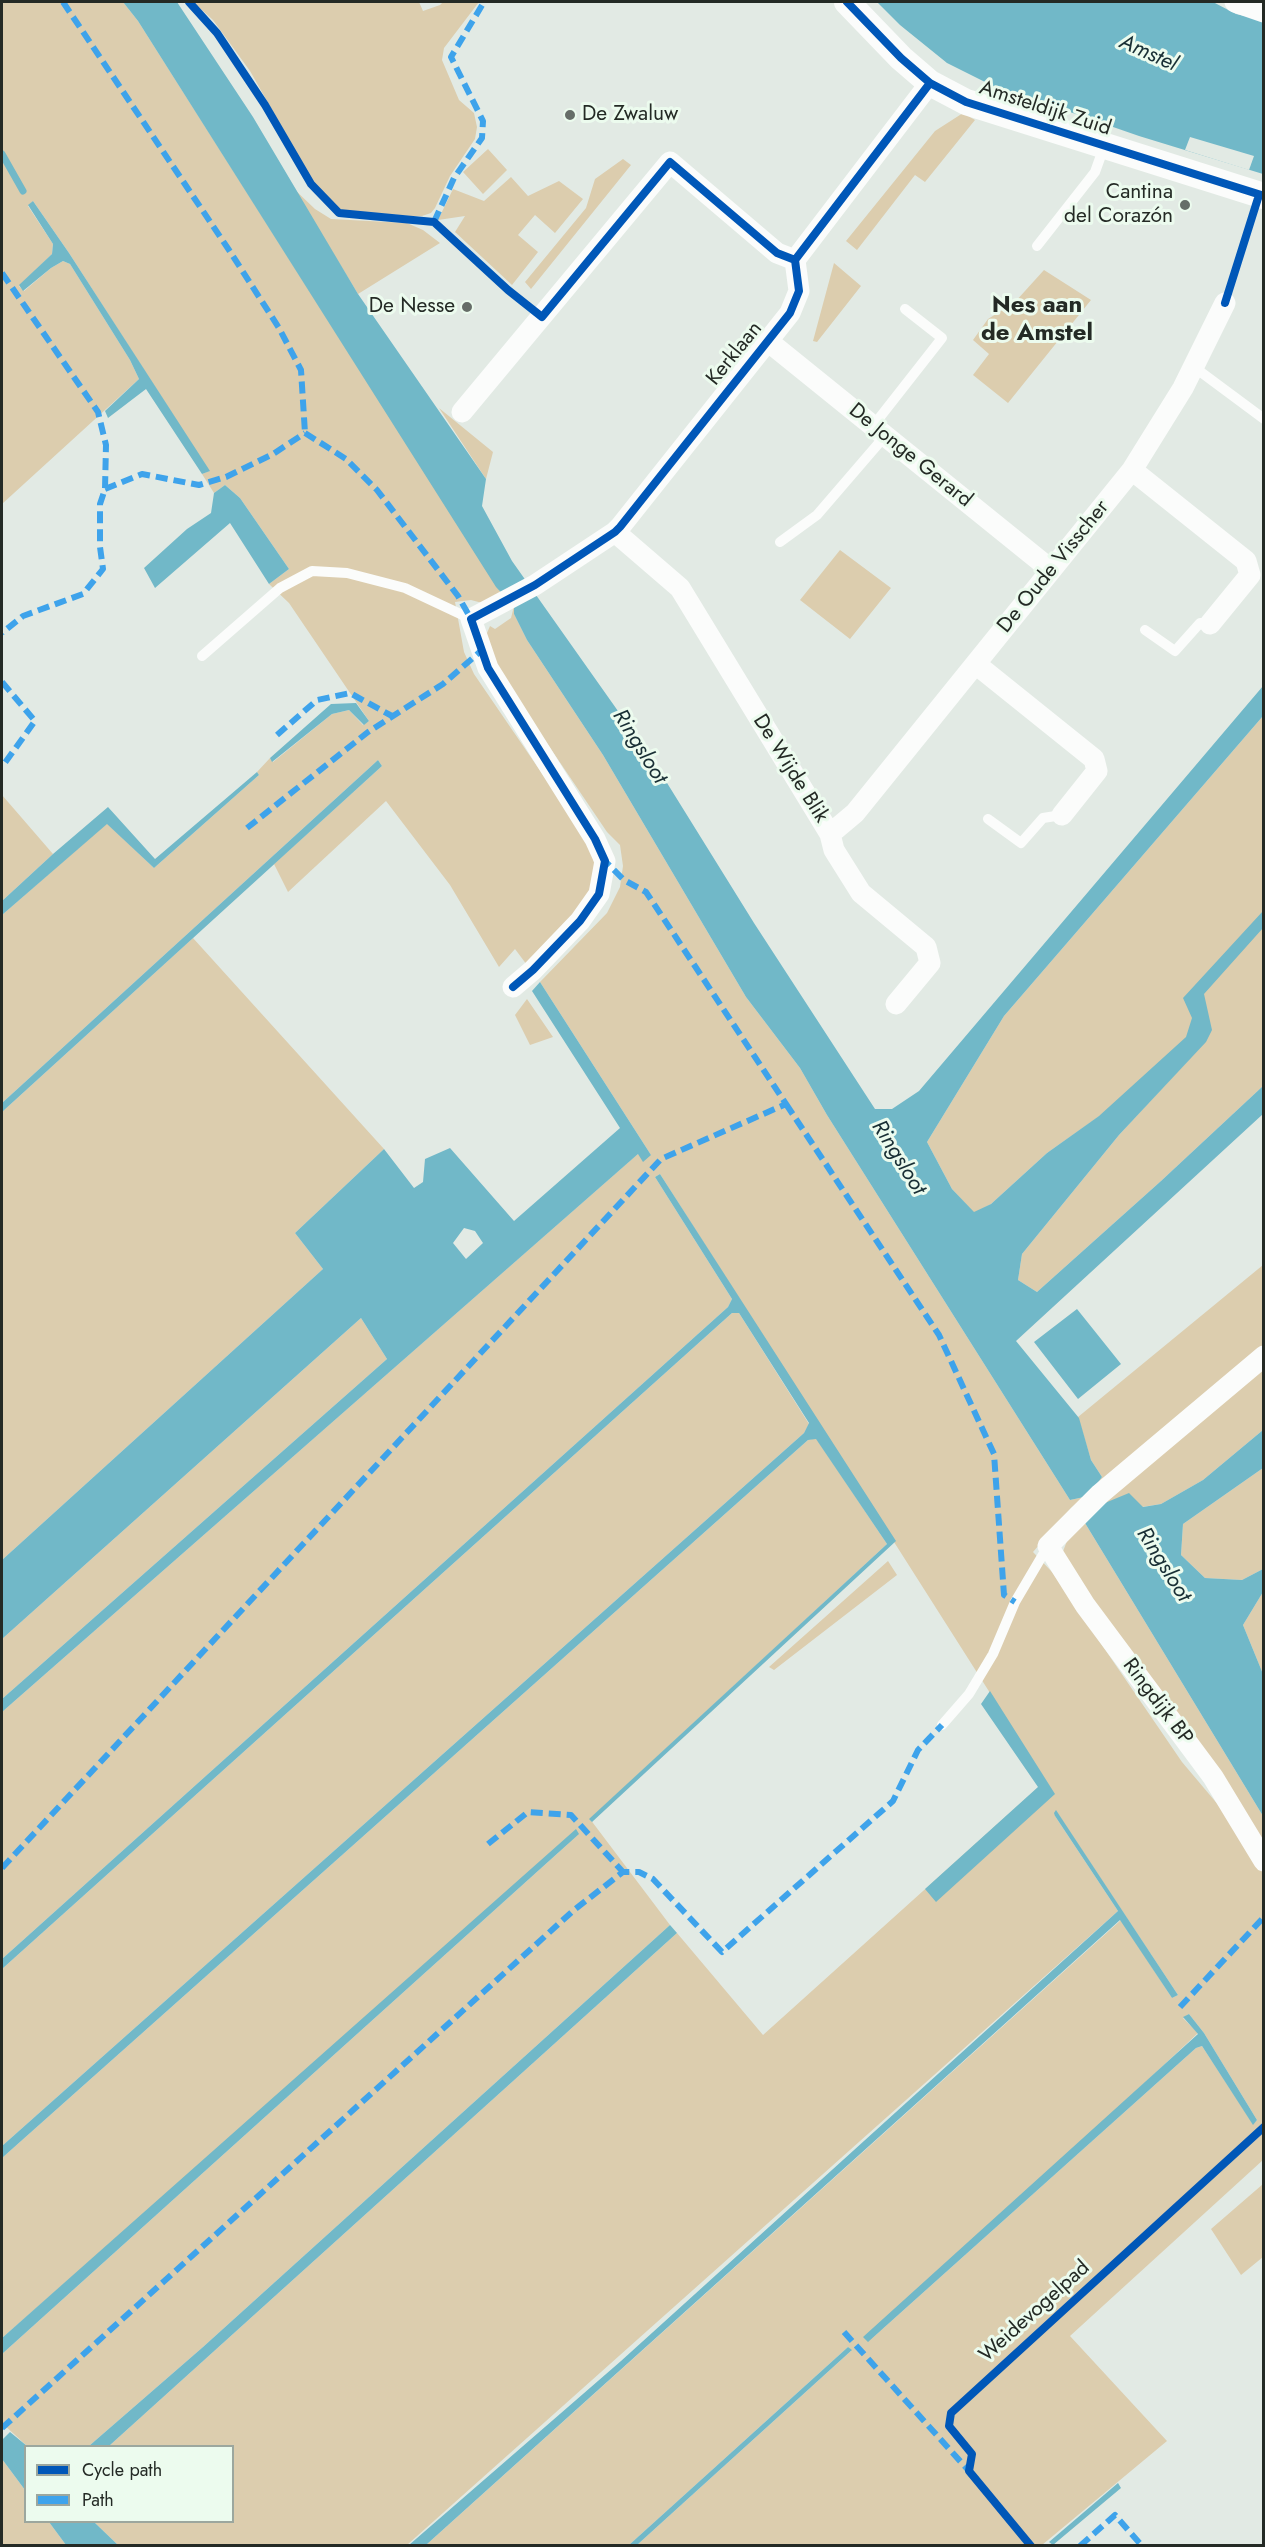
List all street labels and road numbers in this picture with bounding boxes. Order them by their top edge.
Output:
street label: Amsteldijk Zuid [976,76,1114,142]
street label: Kerklaan [702,317,768,391]
street label: De Jonge Gerard [843,399,977,513]
street label: De Oude Visscher [993,496,1115,638]
street label: De Wijde Blik [747,710,833,828]
street label: Ringdijk BP [1116,1654,1198,1750]
street label: Weidevogelpad [975,2256,1095,2368]

